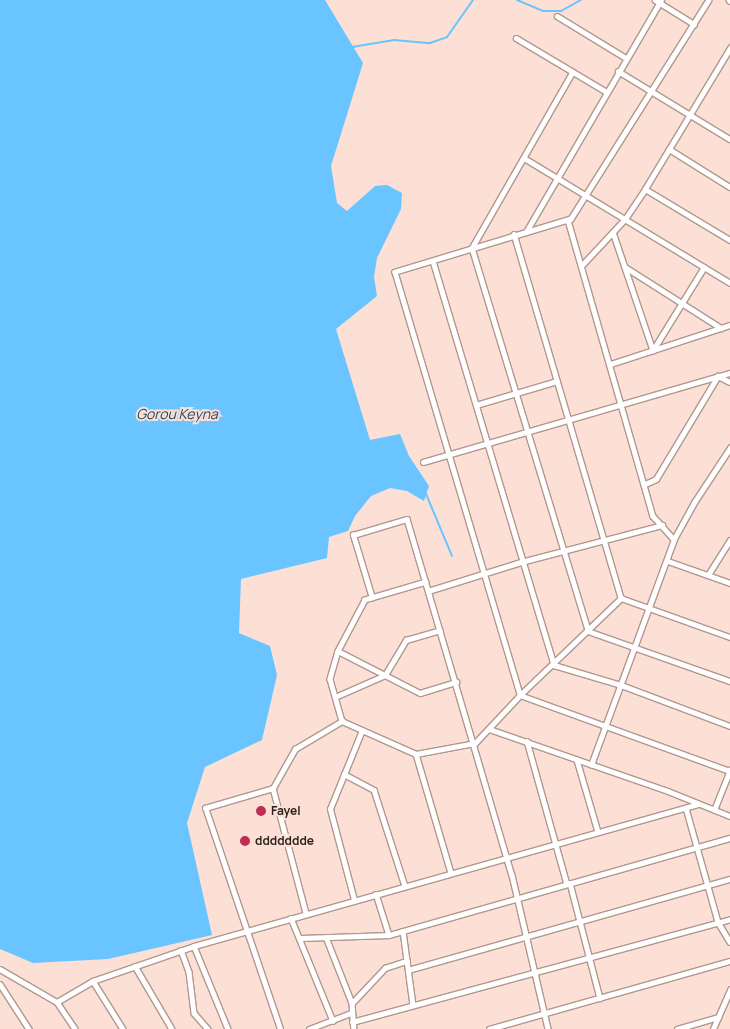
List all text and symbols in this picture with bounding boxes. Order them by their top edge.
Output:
water label: Gorou Keyna [136,406,218,422]
place label: Fayel [271,804,301,818]
marker: Fayel [255,805,267,817]
place label: ddddddde [255,834,314,848]
marker: ddddddde [239,835,251,847]

